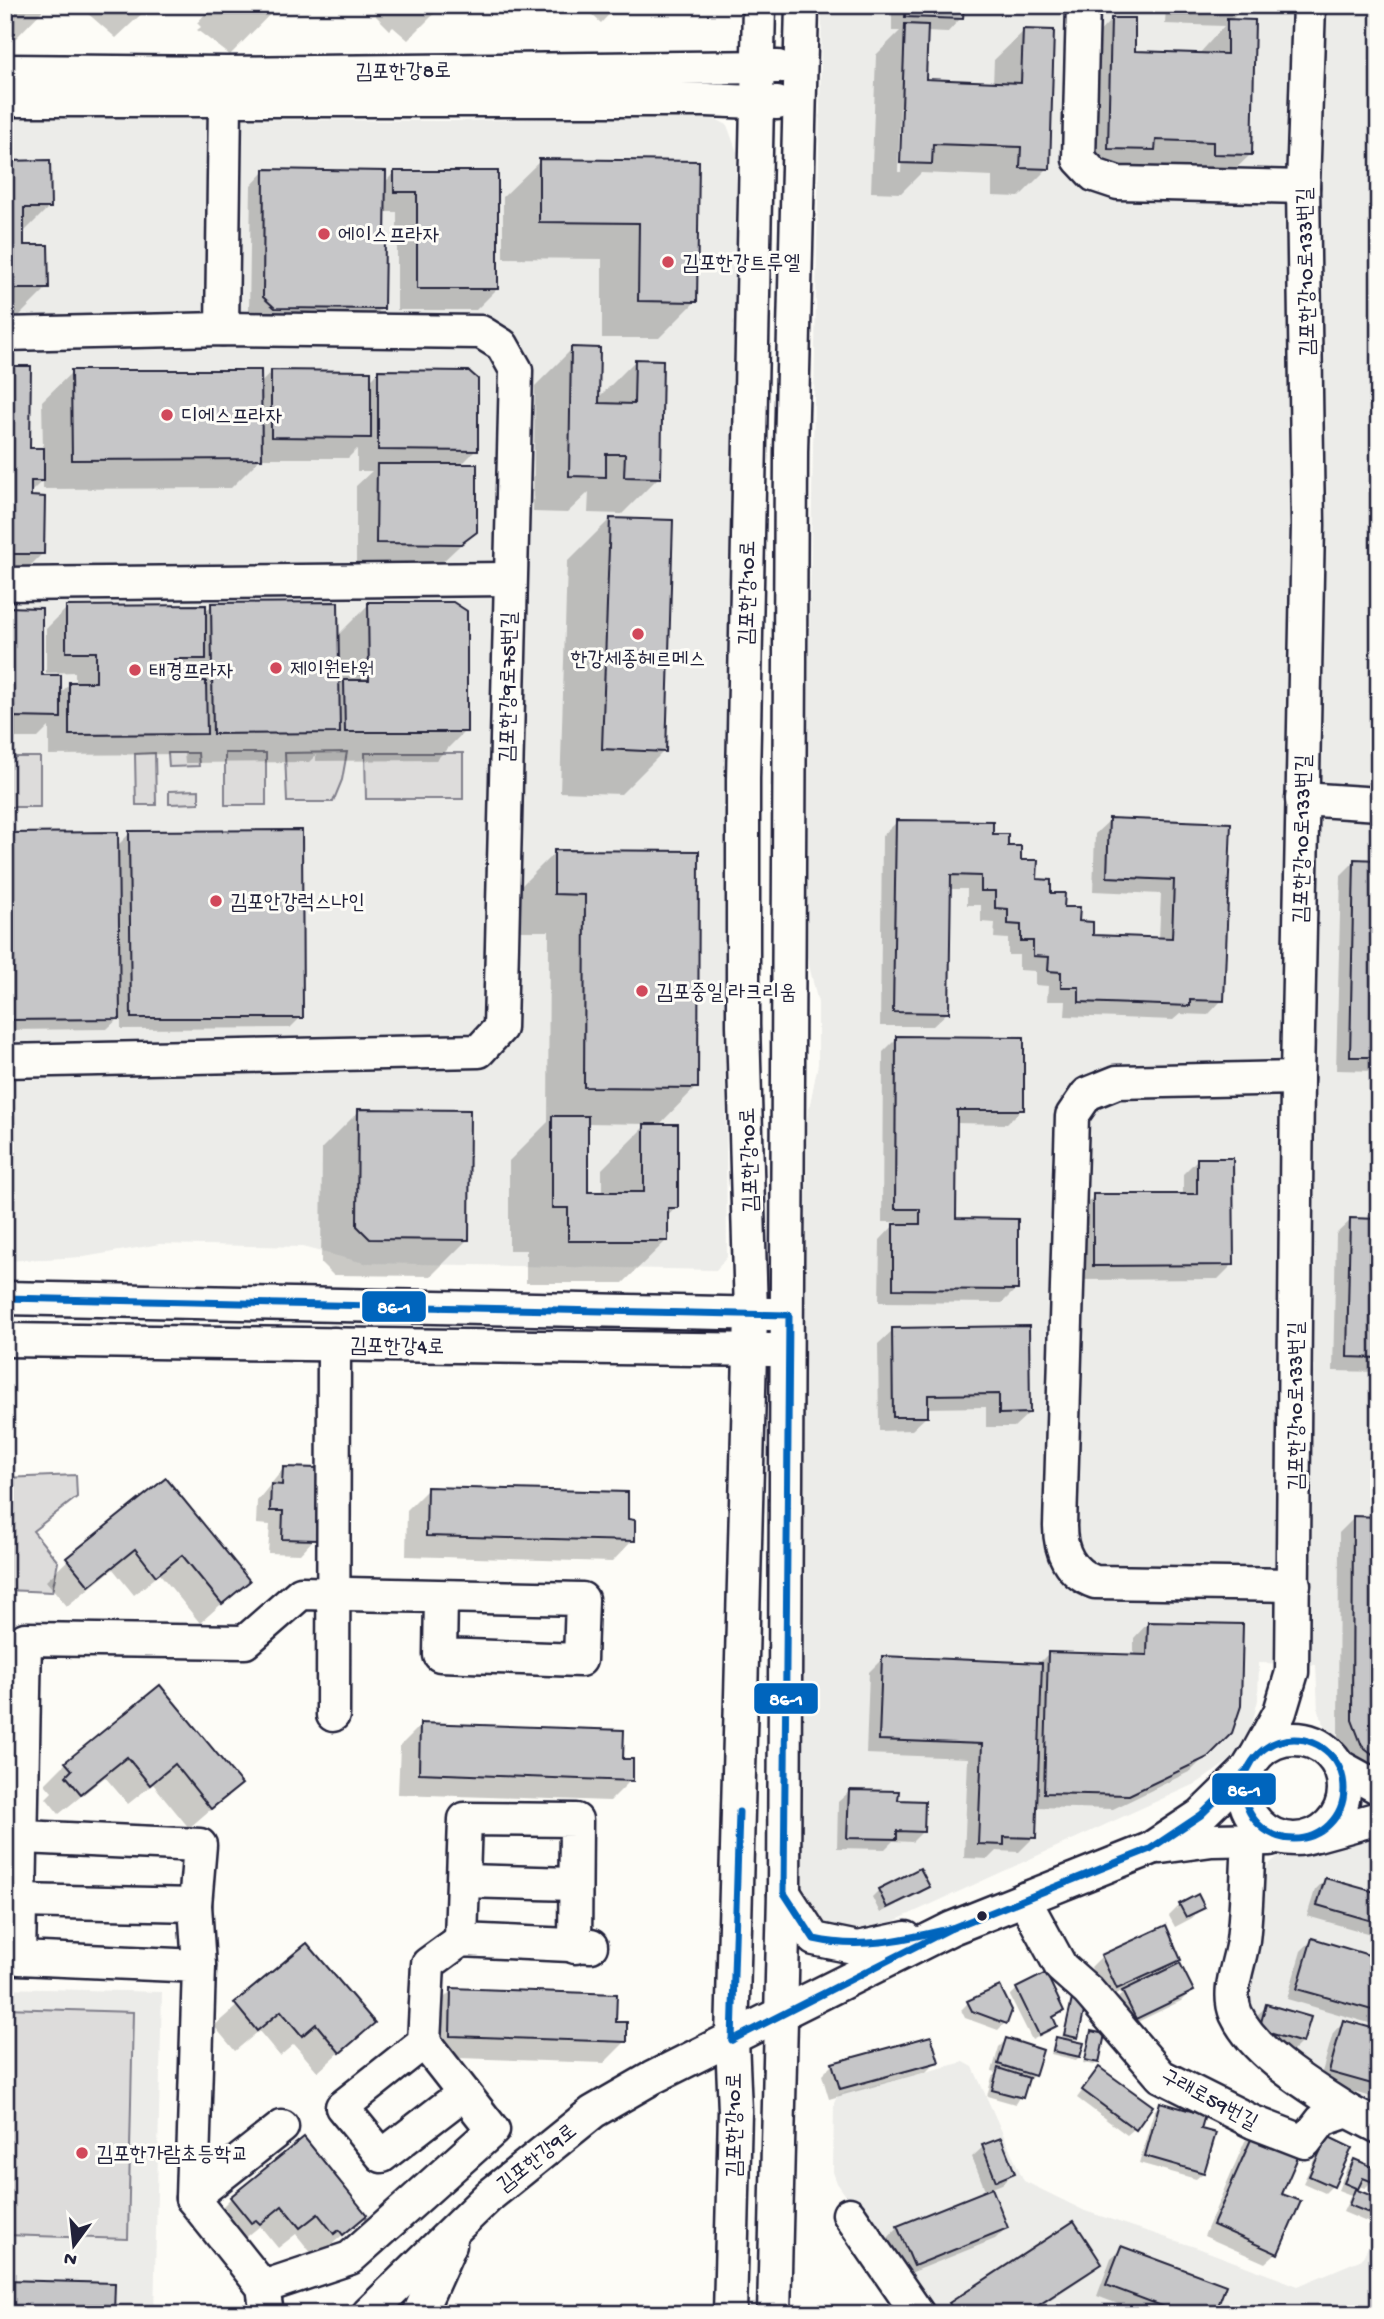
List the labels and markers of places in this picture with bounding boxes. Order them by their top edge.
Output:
place label: 에이스프라자 [338,225,439,250]
marker: 에이스프라자 [316,226,332,242]
place label: 김포한강트루엘 [682,253,800,278]
marker: 김포한강트루엘 [660,254,676,270]
place label: 디에스프라자 [181,406,282,431]
marker: 디에스프라자 [159,407,175,423]
marker: 한강세종헤르메스 [630,626,646,642]
place label: 한강세종헤르메스 [570,649,706,674]
place label: 제이원타워 [290,659,375,684]
marker: 제이원타워 [268,660,284,676]
place label: 태경프라자 [149,661,234,686]
marker: 태경프라자 [127,662,143,678]
place label: 김포안강럭스나인 [230,892,365,917]
marker: 김포안강럭스나인 [208,893,224,909]
place label: 김포중일 라크리움 [656,982,796,1007]
marker: 김포중일 라크리움 [634,983,650,999]
unlabelled marker [975,1909,989,1923]
place label: 김포한가람초등학교 [96,2144,248,2169]
marker: 김포한가람초등학교 [74,2145,90,2161]

